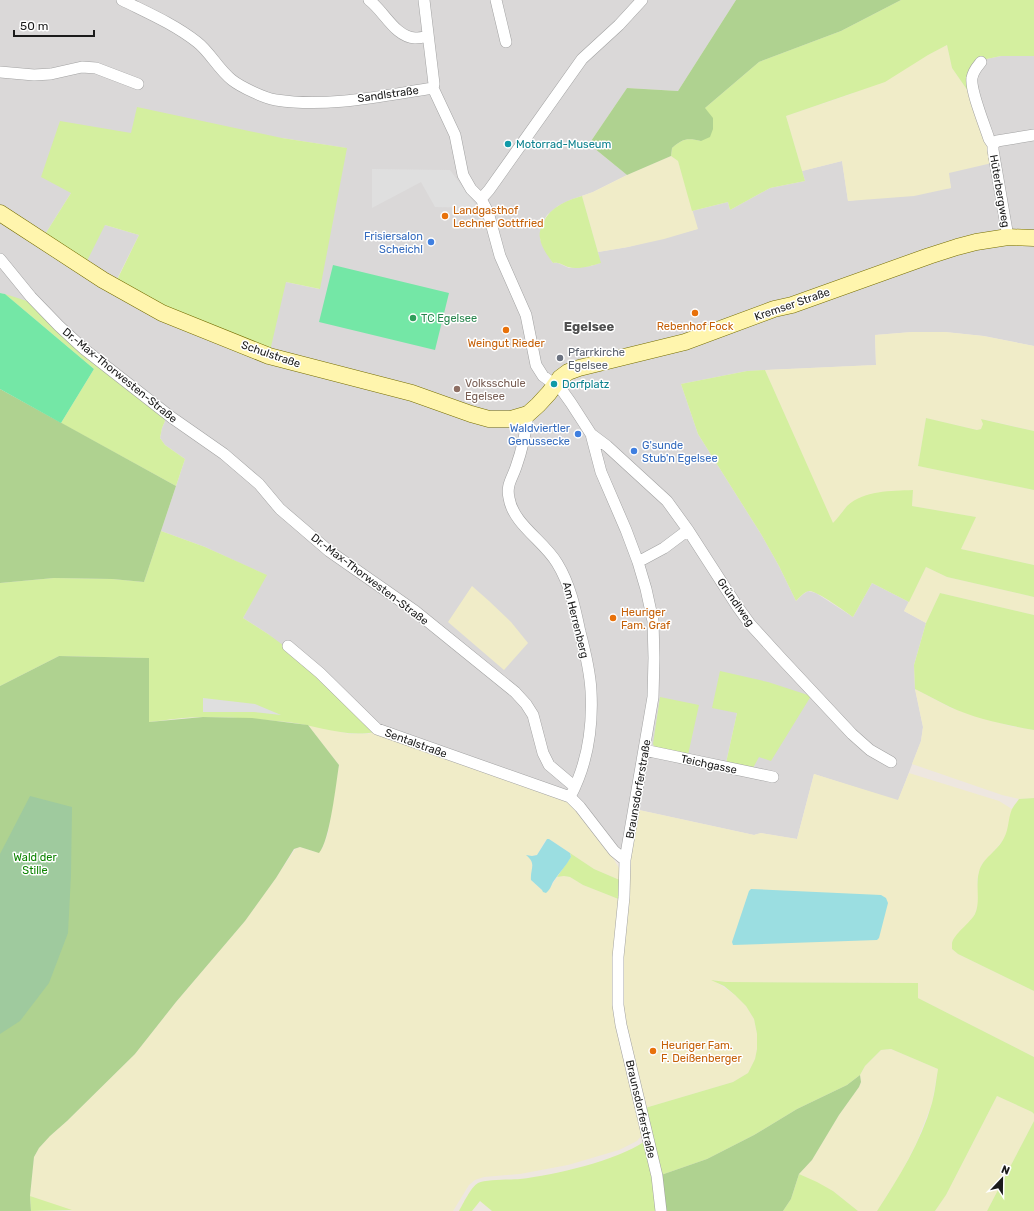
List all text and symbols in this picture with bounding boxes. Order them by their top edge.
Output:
scale bar [14,12,94,38]
text: 50 m [20,19,48,33]
street label: Sandlstraße [357,84,419,105]
place label: Motorrad-Museum [516,138,611,151]
marker: Motorrad-Museum [503,139,513,149]
street label: Hüterbergweg [987,154,1012,229]
place label: Landgasthof Lechner Gottfried [453,204,544,230]
marker: Landgasthof Lechner Gottfried [440,211,450,221]
place label: Frisiersalon Scheichl [364,230,423,256]
marker: Frisiersalon Scheichl [426,237,436,247]
street label: Kremser Straße [753,285,832,323]
marker: Rebenhof Fock [690,308,700,318]
place label: TC Egelsee [421,312,477,325]
marker: TC Egelsee [408,313,418,323]
district label: Egelsee [564,319,615,334]
place label: Rebenhof Fock [657,320,734,333]
street label: Dr.-Max-Thorwesten-Straße [60,325,180,426]
marker: Weingut Rieder [501,325,511,335]
place label: Weingut Rieder [467,337,545,350]
street label: Schulstraße [240,338,302,371]
place label: Pfarrkirche Egelsee [568,346,625,372]
marker: Pfarrkirche Egelsee [555,353,565,363]
place label: Volksschule Egelsee [465,377,526,403]
place label: Dorfplatz [562,378,610,391]
marker: Dorfplatz [549,379,559,389]
marker: Volksschule Egelsee [452,384,462,394]
place label: Waldviertler Genussecke [508,422,571,448]
marker: Waldviertler Genussecke [573,429,583,439]
place label: G'sunde Stub'n Egelsee [642,439,718,465]
marker: G'sunde Stub'n Egelsee [629,446,639,456]
street label: Dr.-Max-Thorwesten-Straße [308,531,431,628]
street label: Gründlweg [714,576,757,629]
street label: Am Herrenberg [560,581,591,660]
place label: Heuriger Fam. Graf [621,606,671,632]
marker: Heuriger Fam. Graf [608,613,618,623]
street label: Sentalstraße [383,726,449,761]
street label: Braunsdorferstraße [623,738,654,840]
street label: Teichgasse [680,752,738,777]
park label: Wald der Stille [13,851,58,877]
place label: Heuriger Fam. F. Deißenberger [661,1039,742,1065]
marker: Heuriger Fam. F. Deißenberger [648,1046,658,1056]
street label: Braunsdorferstraße [623,1059,658,1160]
north arrow [982,1159,1022,1199]
text: N [999,1163,1012,1178]

